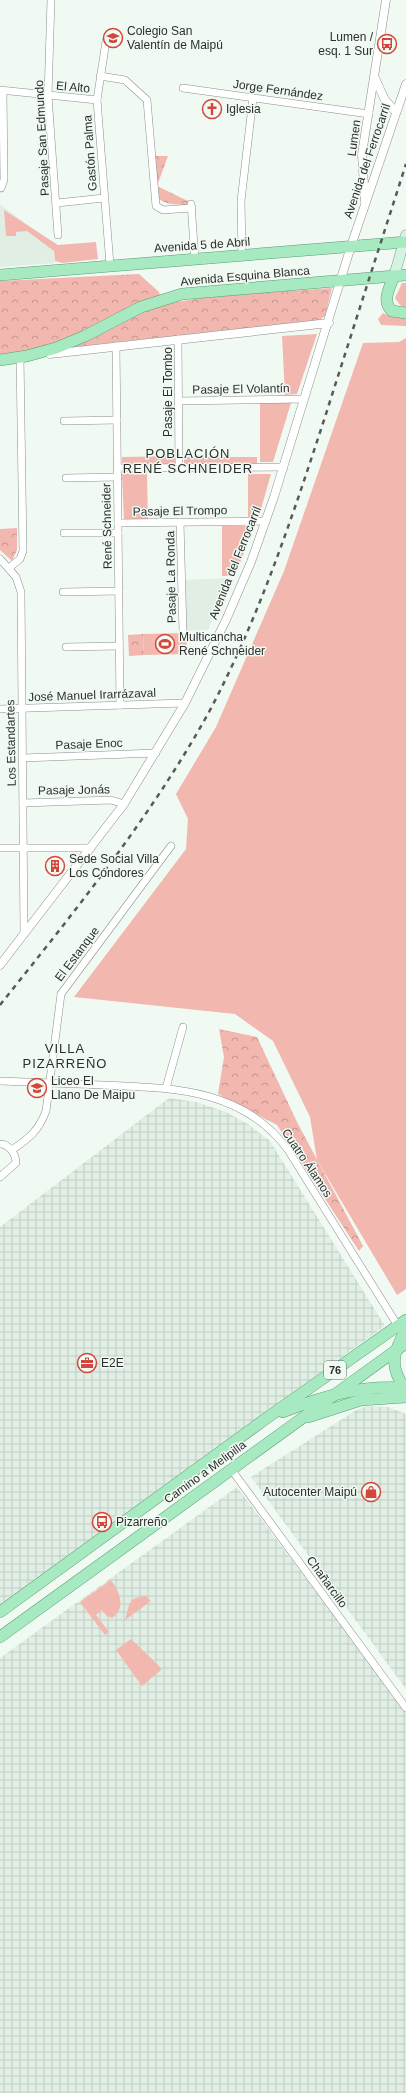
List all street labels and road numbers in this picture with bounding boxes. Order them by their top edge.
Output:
street label: Jorge Fernández [232,77,324,103]
street label: Pasaje San Edmundo [32,79,52,196]
street label: El Alto [55,79,91,95]
street label: Avenida del Ferrocarril [341,102,393,220]
street label: Gastón Palma [80,114,100,191]
street label: Lumen [345,119,363,157]
street label: Avenida 5 de Abril [153,235,251,255]
street label: Avenida Esquina Blanca [180,263,311,289]
street label: Pasaje El Tombo [161,347,175,437]
street label: Pasaje El Volantín [192,381,290,397]
street label: René Schneider [99,483,115,569]
street label: Pasaje El Trompo [133,503,228,519]
street label: Avenida del Ferrocarril [206,505,264,621]
street label: Pasaje La Ronda [163,531,179,623]
street label: José Manuel Irarrázaval [28,686,156,704]
street label: Los Estandartes [3,700,19,786]
street label: Pasaje Enoc [55,736,123,752]
street label: Pasaje Jonás [38,782,110,798]
street label: El Estanque [52,924,102,984]
street label: Cuatro Álamos [279,1126,336,1200]
road number: 76 [324,1361,346,1379]
street label: Camino a Melipilla [161,1437,249,1506]
street label: Chañarcillo [304,1554,350,1611]

